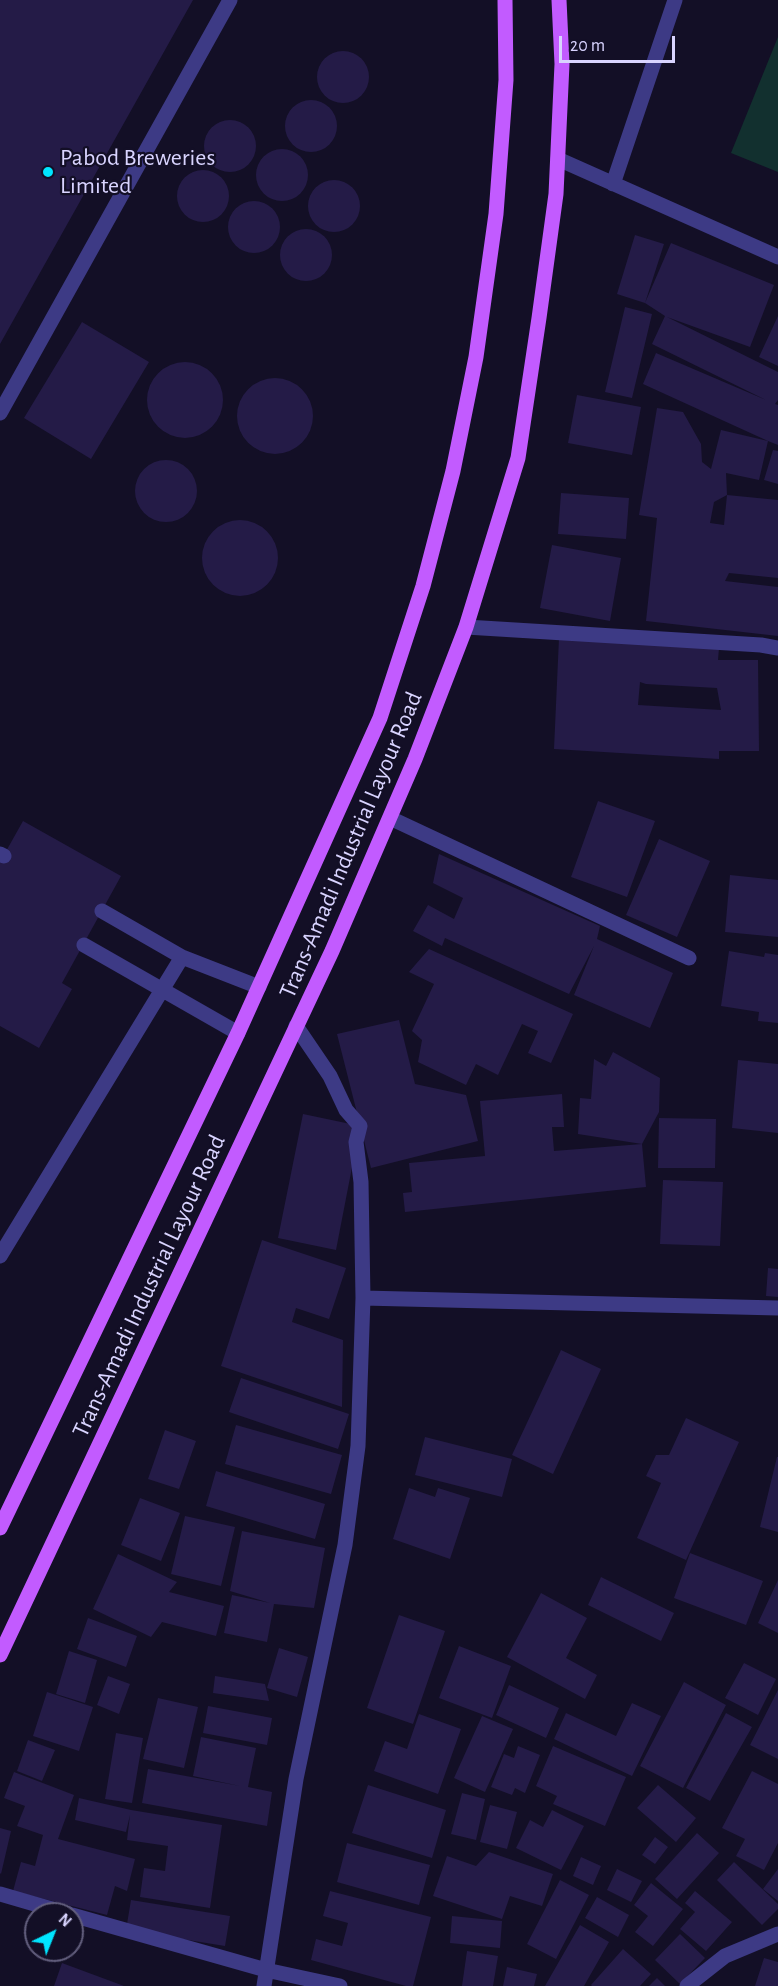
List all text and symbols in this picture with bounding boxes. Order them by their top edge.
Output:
scale bar [562,24,678,62]
text: 20 m [570,37,605,55]
place label: Pabod Breweries Limited [60,144,215,200]
marker: Pabod Breweries Limited [41,165,55,179]
street label: Trans-Amadi Industrial Layour Road [273,687,429,1003]
street label: Trans-Amadi Industrial Layour Road [66,1130,232,1442]
north arrow [24,1902,84,1962]
text: N [55,1911,74,1930]

